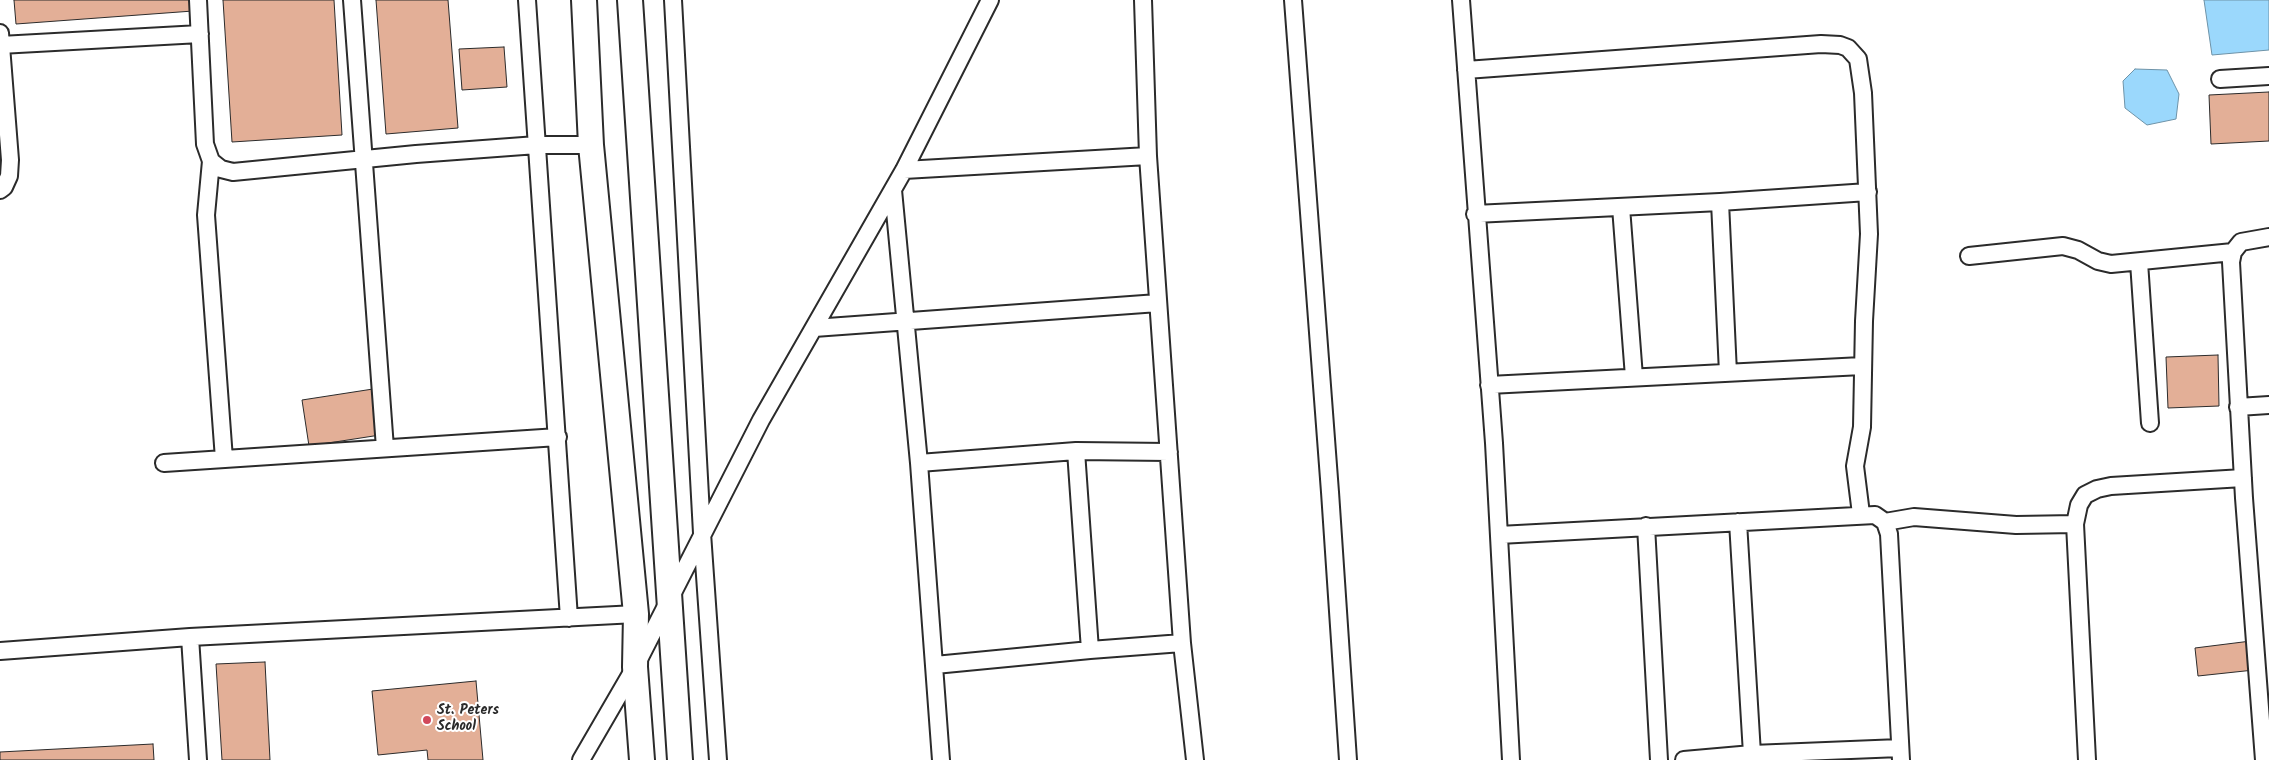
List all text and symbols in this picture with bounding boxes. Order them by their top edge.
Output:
place label: St. Peters School [437,704,499,736]
marker: St. Peters School [421,714,433,726]

